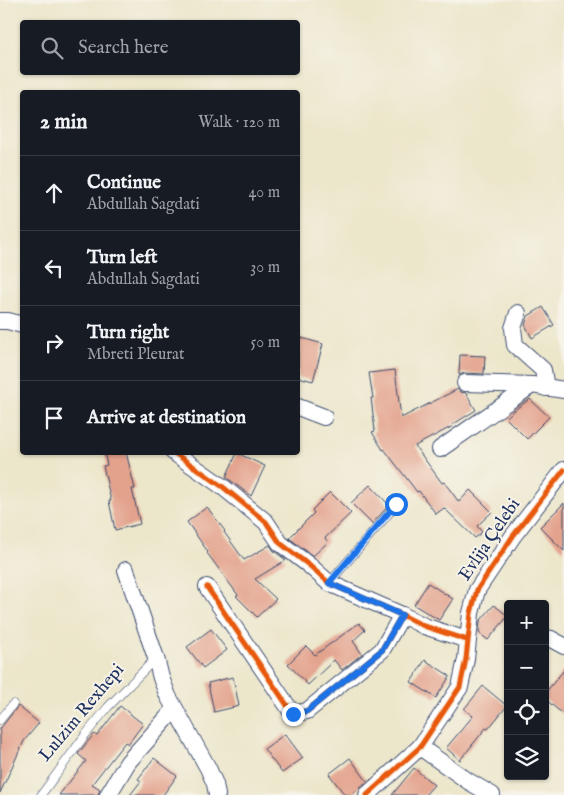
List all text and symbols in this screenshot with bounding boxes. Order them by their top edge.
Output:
search box [20,20,300,75]
icon: search [38,34,66,62]
text: Search here [78,36,169,60]
text: 2 min [40,109,87,136]
text: Walk · 120 m [198,113,280,133]
text: Continue [87,171,161,195]
icon: ahead [40,179,68,207]
text: 40 m [248,183,280,203]
text: Abdullah Sagdati [87,195,200,215]
text: Turn left [87,246,158,270]
icon: left [40,254,68,282]
text: 30 m [250,258,280,278]
text: Abdullah Sagdati [87,270,200,290]
text: Turn right [87,321,169,345]
icon: right [40,329,68,357]
text: 50 m [251,333,280,353]
text: Mbreti Pleurat [87,345,185,365]
icon: arrive [40,404,68,432]
text: Arrive at destination [87,406,246,430]
route start [385,493,408,516]
street label: Evlija Çelebi [454,494,526,586]
map controls [504,600,549,780]
button: + [504,600,549,645]
button: − [504,645,549,690]
street label: Lulzim Rexhepi [34,659,130,767]
button: locate [504,690,549,735]
route end [282,703,305,726]
button: layers [504,735,549,780]

